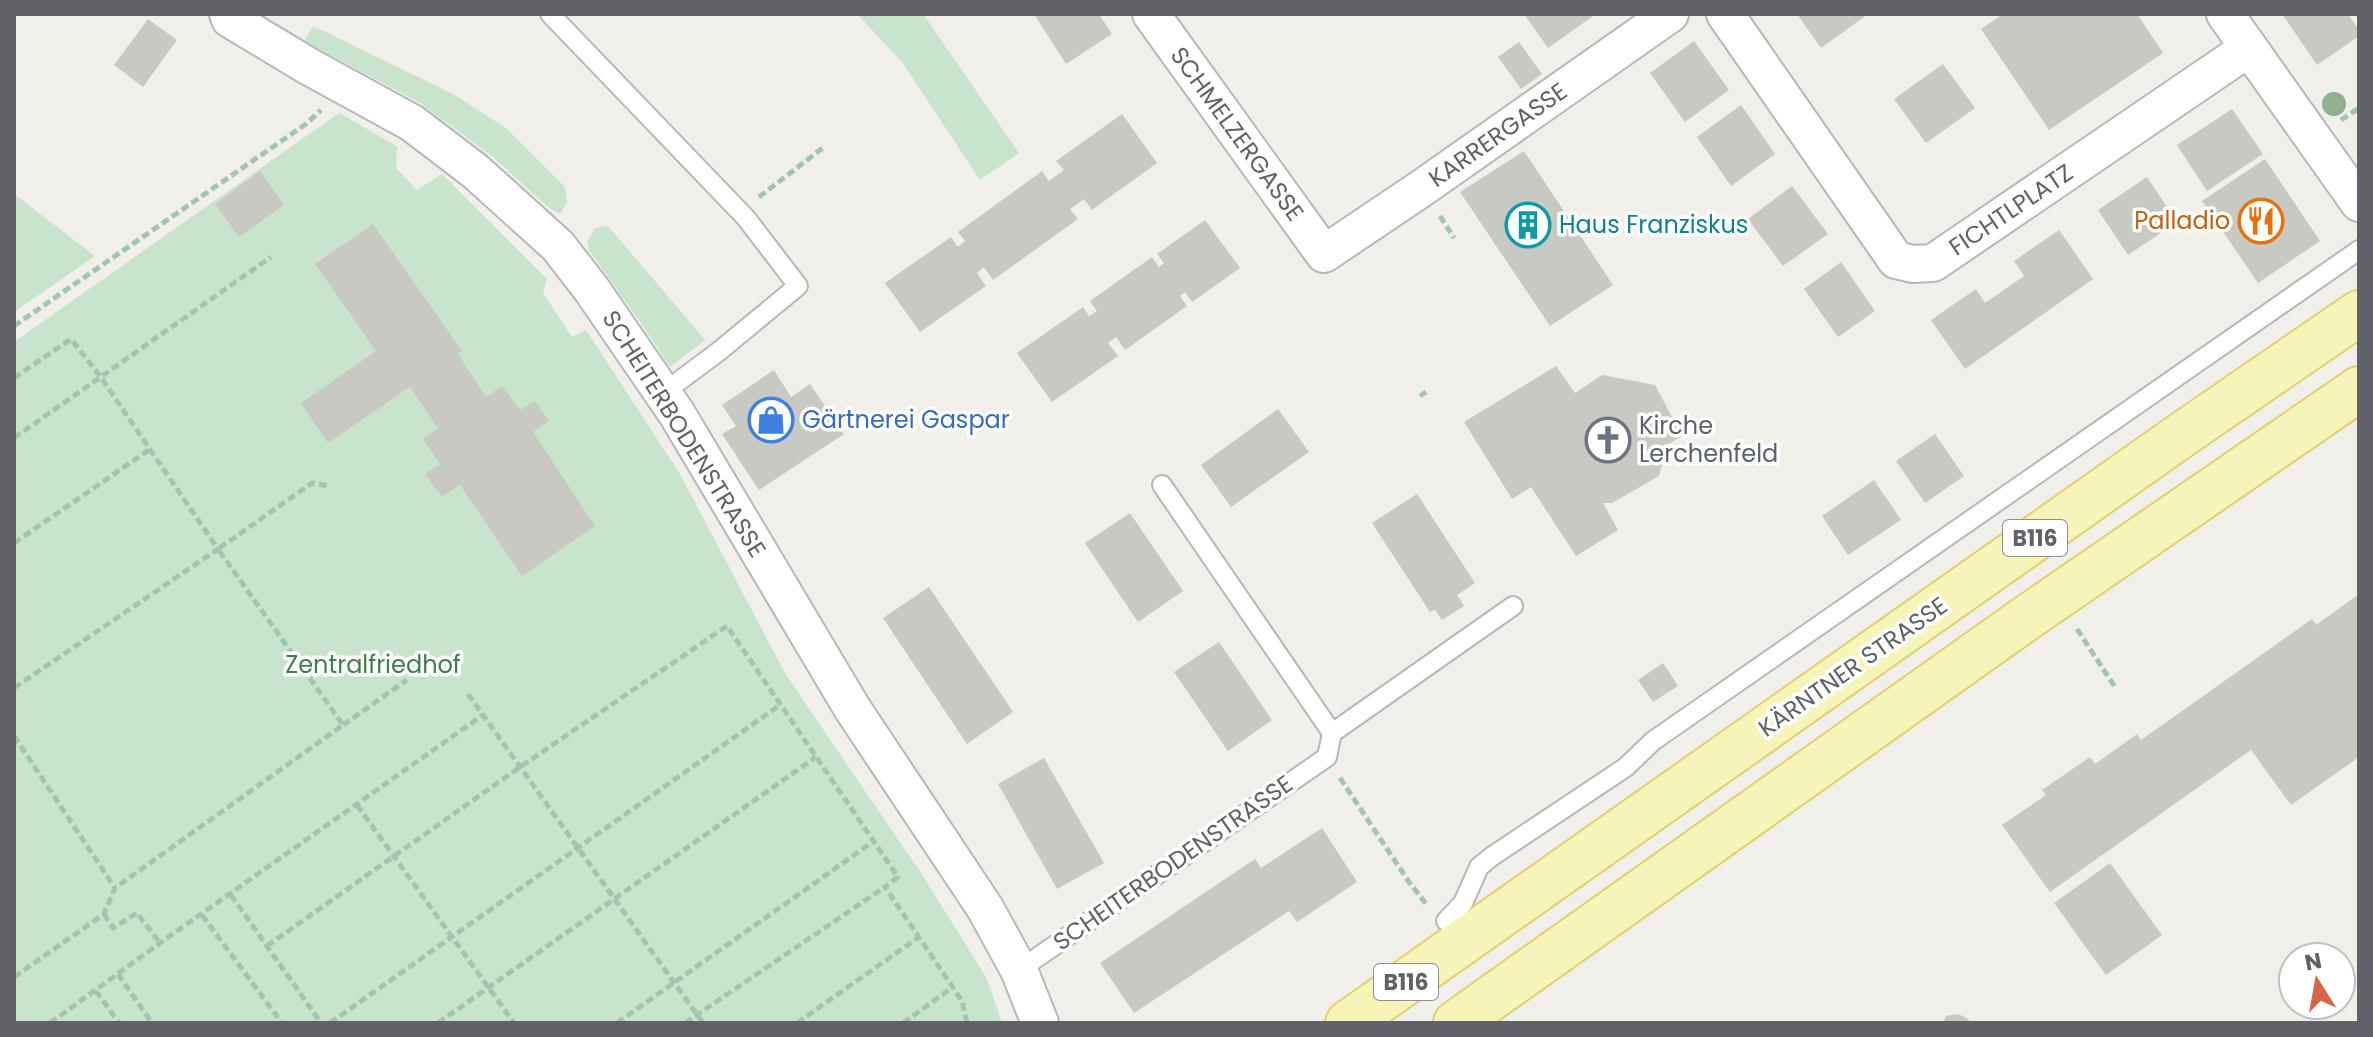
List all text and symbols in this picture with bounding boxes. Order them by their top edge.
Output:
street label: SCHMELZERGASSE [1163,40,1312,227]
street label: KARRERGASSE [1422,75,1574,195]
street label: FICHTLPLATZ [1942,156,2079,263]
restaurant icon: Palladio [2237,197,2285,245]
building icon: Haus Franziskus [1504,201,1552,249]
place label: Palladio [2134,204,2230,237]
place label: Haus Franziskus [1559,208,1748,241]
street label: SCHEITERBODENSTRASSE [595,304,774,563]
shop icon: Gärtnerei Gaspar [747,396,795,444]
place label: Gärtnerei Gaspar [802,403,1010,436]
place label: Kirche Lerchenfeld [1639,409,1778,470]
church icon: Kirche Lerchenfeld [1584,416,1632,464]
road number: B116 [2003,520,2067,556]
street label: KÄRNTNER STRASSE [1752,589,1954,744]
park label: Zentralfriedhof [285,648,461,681]
street label: SCHEITERBODENSTRASSE [1046,767,1299,958]
north arrow [2277,941,2357,1021]
text: N [2302,945,2324,979]
road number: B116 [1374,964,1438,1000]

